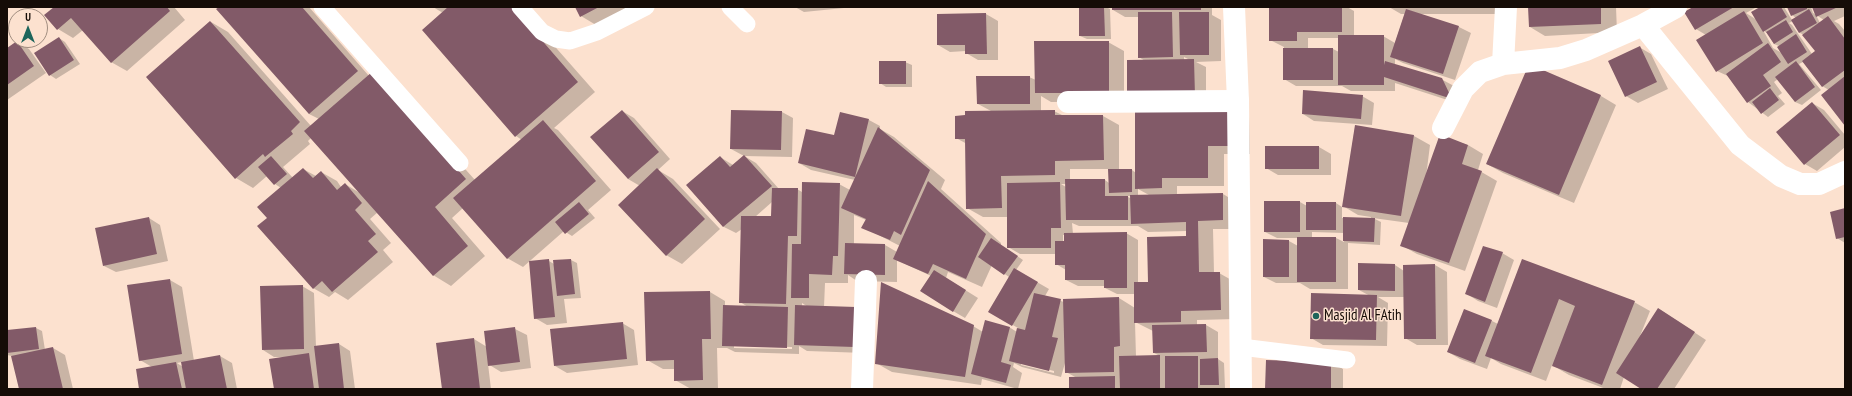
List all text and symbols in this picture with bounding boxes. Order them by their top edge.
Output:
north arrow [8,8,48,48]
text: U [25,10,31,24]
place label: Masjid Al FAtih [1324,307,1402,325]
marker: Masjid Al FAtih [1311,311,1321,321]

